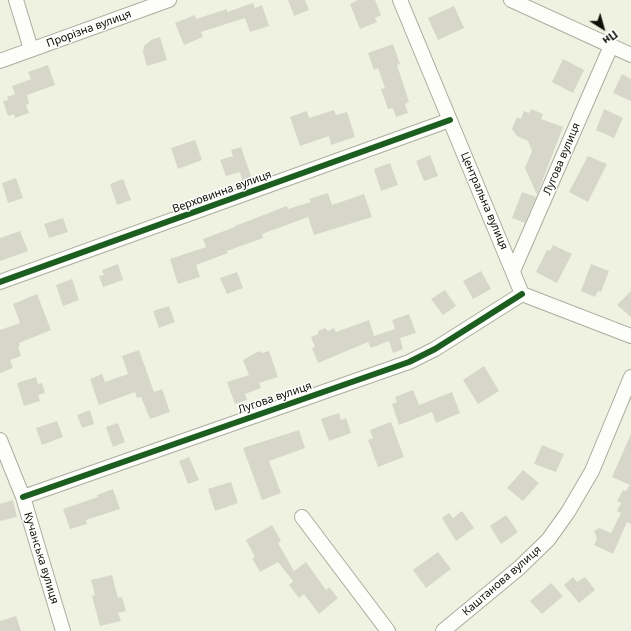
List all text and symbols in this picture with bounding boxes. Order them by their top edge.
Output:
street label: Прорізна вулиця [45,8,133,50]
north arrow [583,8,623,48]
text: Пн [600,27,621,49]
street label: Лугова вулиця [541,121,583,197]
street label: Центральна вулиця [457,150,511,252]
street label: Верховинна вулиця [171,168,273,216]
street label: Лугова вулиця [236,379,314,417]
street label: Кучанська вулиця [21,511,61,605]
street label: Каштанова вулиця [460,543,544,619]

